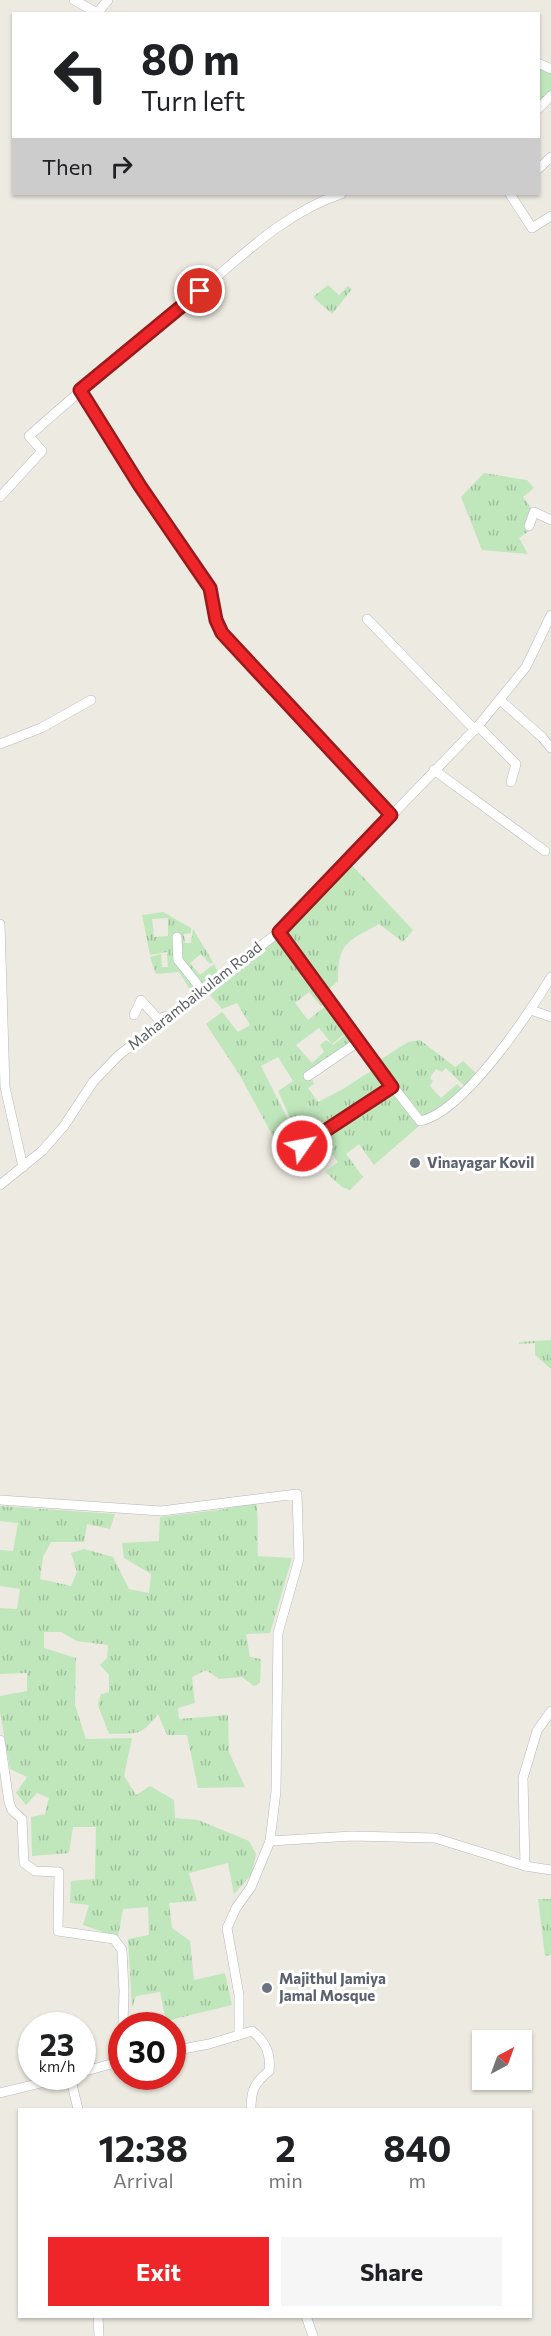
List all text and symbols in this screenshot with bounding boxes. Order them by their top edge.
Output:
text: 80 m [141,32,240,84]
icon: left [42,36,120,114]
text: Turn left [141,84,245,117]
icon: right [105,150,138,183]
text: Then [42,153,93,180]
pin [174,265,225,316]
icon: arrive [183,274,216,307]
street label: Maharambaikulam Road [124,937,265,1053]
position arrow [270,1114,334,1178]
place label: Vinayagar Kovil [427,1153,534,1171]
marker: Vinayagar Kovil [408,1156,422,1170]
place label: Majithul Jamiya Jamal Mosque [279,1969,386,2004]
marker: Majithul Jamiya Jamal Mosque [260,1981,274,1995]
speed limit sign: 30 [108,2012,186,2090]
text: 23 [40,2025,74,2062]
north arrow [472,2030,532,2090]
map controls [472,2030,532,2090]
text: km/h [39,2057,75,2075]
text: 12:38 [99,2125,188,2169]
text: 2 [275,2125,296,2169]
text: 840 [383,2125,451,2169]
text: Arrival [113,2168,174,2192]
text: min [269,2168,303,2192]
text: m [409,2168,426,2192]
button: Exit [48,2237,269,2306]
button: Share [281,2237,502,2306]

